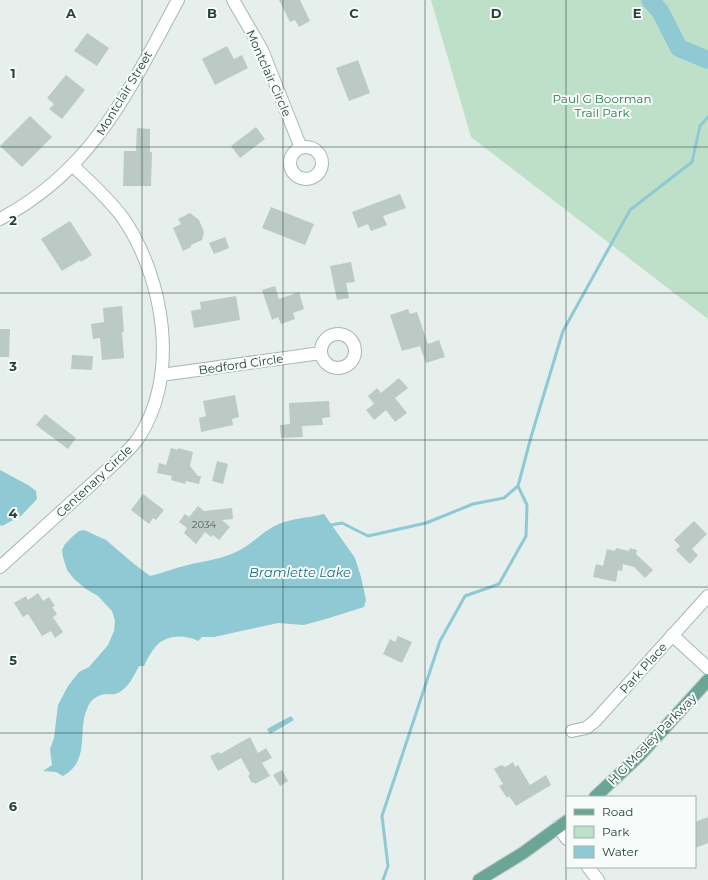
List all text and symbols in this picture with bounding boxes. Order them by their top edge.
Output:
text: A [65,5,77,21]
text: B [207,5,217,21]
text: C [349,5,359,21]
text: D [491,5,502,21]
text: E [633,5,642,21]
street label: Montclair Circle [243,27,295,119]
street label: Montclair Street [93,48,155,138]
text: 1 [10,65,16,81]
park label: Paul G Boorman Trail Park [552,91,652,120]
text: 2 [9,212,17,228]
street label: Bedford Circle [198,351,284,377]
text: 3 [8,358,17,374]
street label: Centenary Circle [53,442,135,520]
text: 4 [9,505,18,521]
house number: 2034 [192,518,217,531]
water label: Bramlette Lake [249,564,351,580]
street label: Park Place [616,639,670,697]
text: 5 [9,652,17,668]
street label: H G Mosley Parkway [605,690,700,788]
legend [566,796,696,868]
text: 6 [9,798,18,814]
text: Road [602,804,633,819]
text: Park [602,824,630,839]
text: Water [602,844,639,859]

